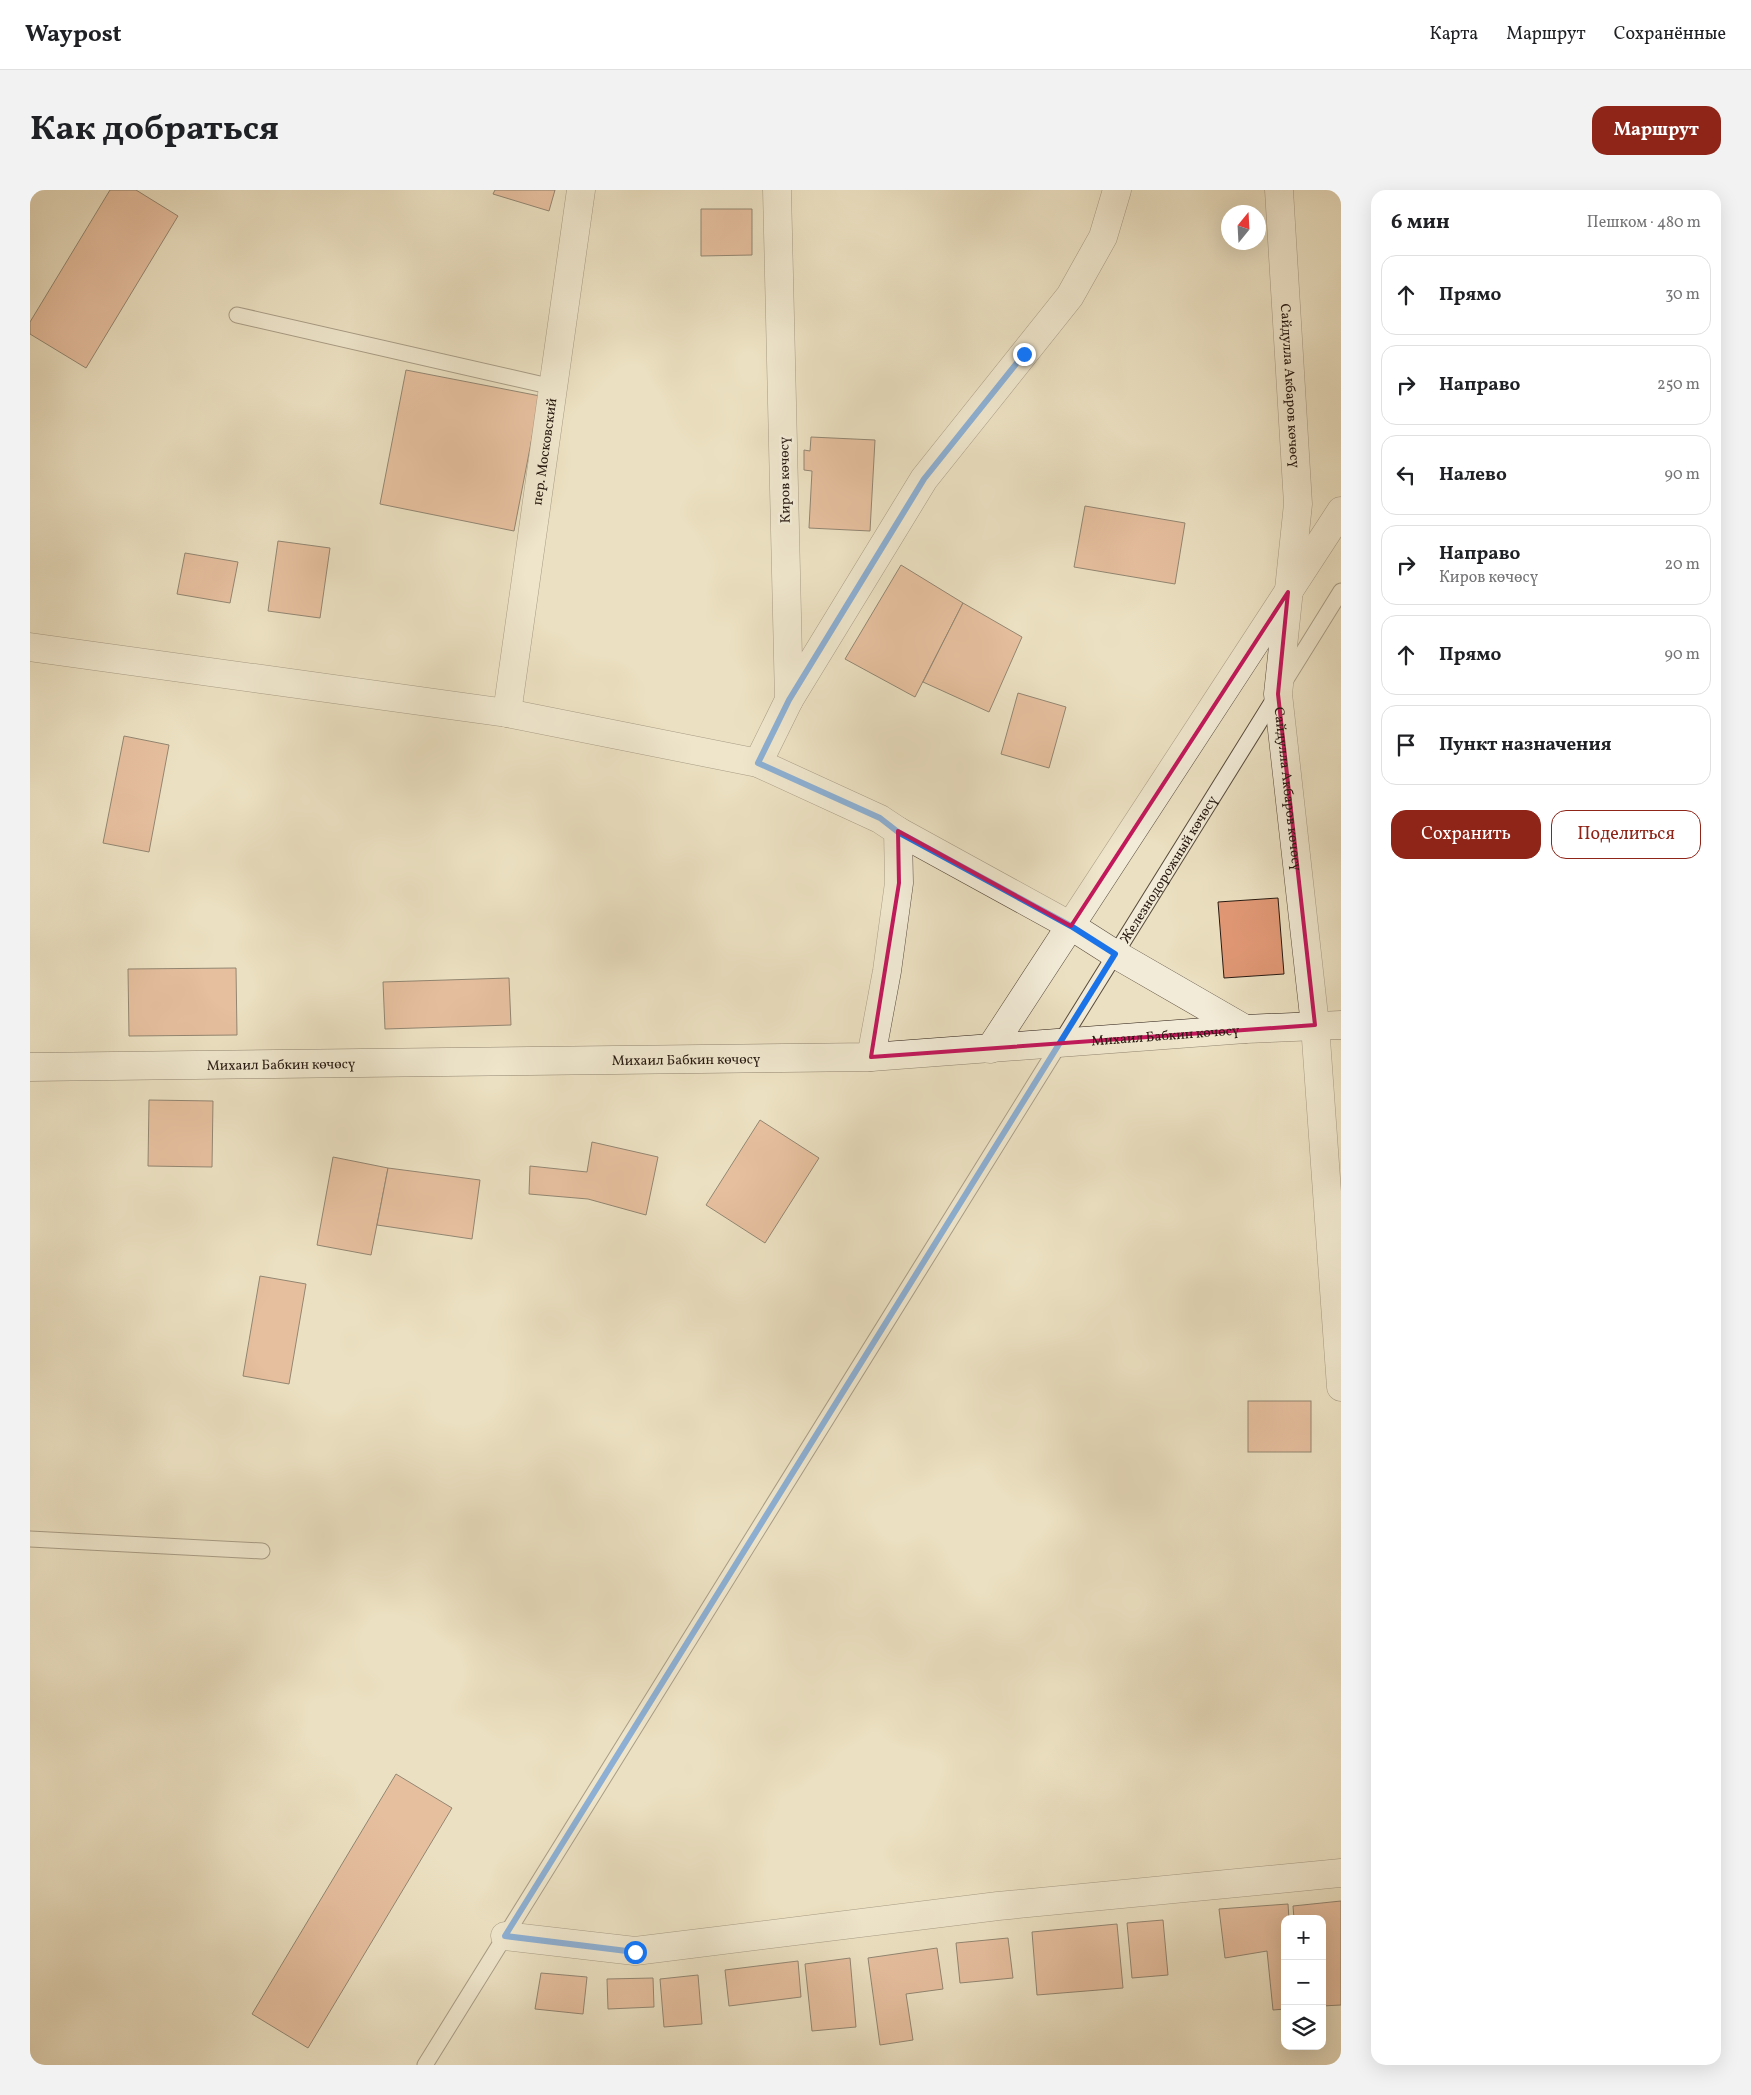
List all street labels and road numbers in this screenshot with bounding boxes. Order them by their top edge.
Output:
street label: Сайдулла Акбаров көчөсү [1275,303,1304,469]
street label: пер. Московский [529,397,563,507]
street label: Киров көчөсү [775,436,796,523]
street label: Сайдулла Акбаров көчөсү [1269,706,1306,872]
street label: Железнодорожный көчөсү [1116,792,1223,948]
street label: Михаил Бабкин көчөсү [1090,1021,1241,1051]
street label: Михаил Бабкин көчөсү [612,1050,761,1071]
street label: Михаил Бабкин көчөсү [207,1055,356,1076]

